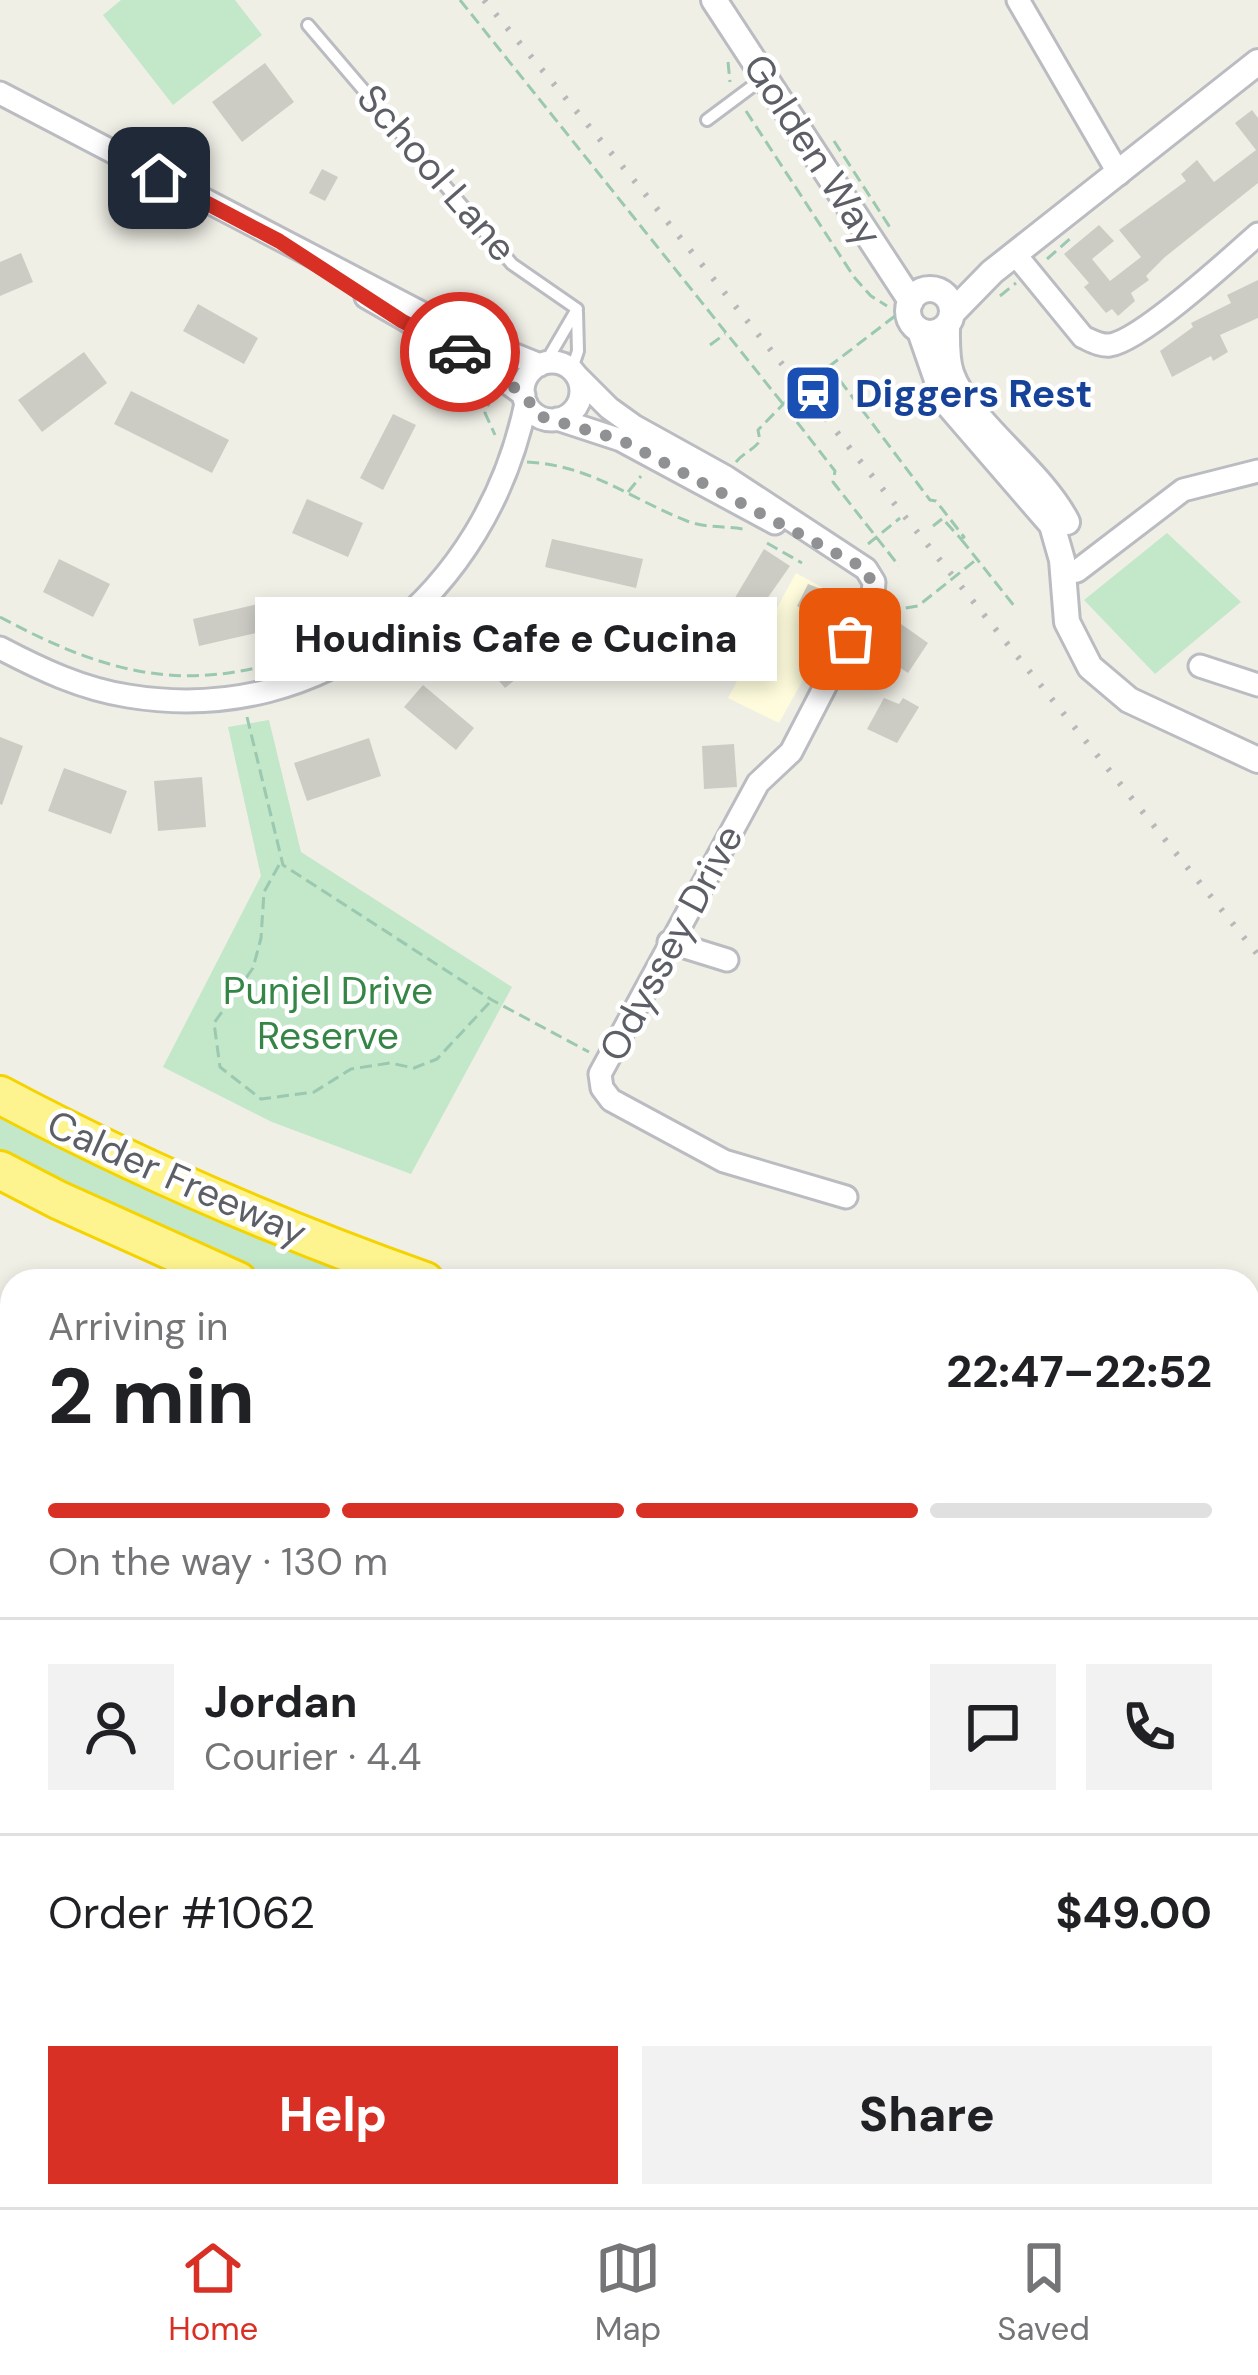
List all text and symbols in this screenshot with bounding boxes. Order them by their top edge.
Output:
street label: Golden Way [732,44,894,256]
street label: School Lane [346,74,528,272]
pin [108,127,210,229]
icon: home [126,145,192,211]
courier [400,292,520,412]
icon: car [427,319,493,385]
station icon: Diggers Rest [782,362,844,424]
place label: Diggers Rest [855,368,1092,419]
pin [799,588,901,690]
callout: Houdinis Cafe e Cucina [256,597,778,681]
icon: bag [817,606,883,672]
text: Houdinis Cafe e Cucina [294,613,738,664]
street label: Odyssey Drive [587,816,755,1070]
park label: Punjel Drive Reserve [223,965,433,1061]
street label: Calder Freeway [39,1098,315,1258]
text: Arriving in [48,1301,228,1352]
text: 22:47–22:52 [946,1342,1212,1401]
text: 2 min [48,1346,255,1447]
text: On the way · 130 m [48,1536,388,1587]
button: person [48,1664,174,1790]
button: chat [930,1664,1056,1790]
button: phone [1086,1664,1212,1790]
text: Jordan [204,1672,357,1731]
text: Courier · 4.4 [204,1731,421,1782]
text: Order #1062 [48,1883,315,1942]
text: $49.00 [1055,1883,1212,1942]
button: Help [48,2046,618,2184]
button: Share [642,2046,1212,2184]
tab: Home [168,2235,258,2350]
tab: Map [595,2235,661,2350]
tab: Saved [997,2235,1090,2350]

